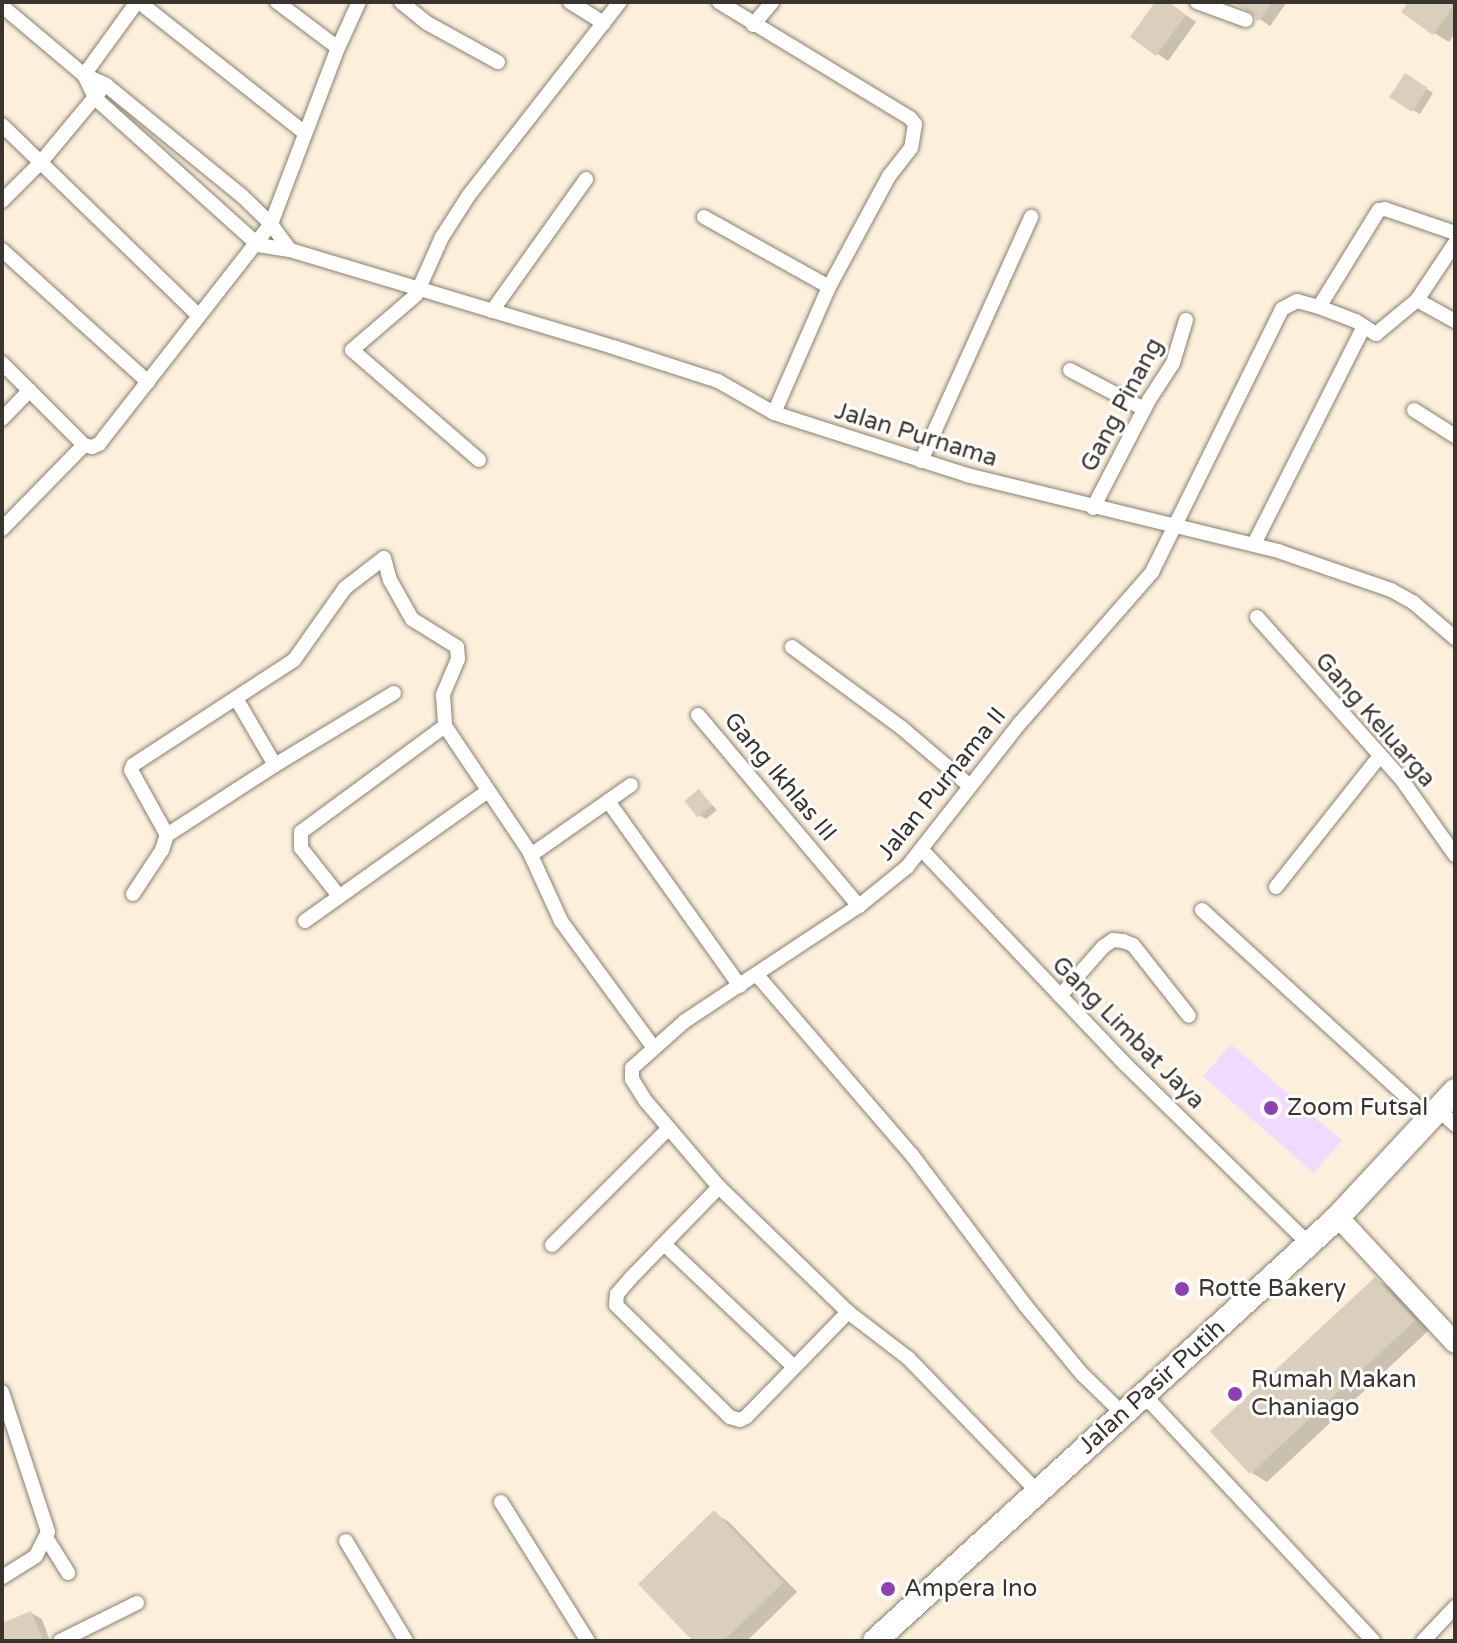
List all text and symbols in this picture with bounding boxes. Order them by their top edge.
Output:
street label: Gang Pinang [1075,333,1169,477]
street label: Jalan Purnama [831,397,1001,473]
street label: Gang Keluarga [1309,647,1441,793]
street label: Jalan Purnama II [872,702,1012,866]
street label: Gang Ikhlas III [718,707,842,847]
street label: Gang Limbat Jaya [1046,951,1210,1115]
place label: Zoom Futsal [1287,1094,1428,1122]
marker: Zoom Futsal [1262,1099,1280,1117]
place label: Rotte Bakery [1198,1275,1346,1303]
marker: Rotte Bakery [1173,1280,1191,1298]
street label: Jalan Pasir Putih [1073,1314,1231,1460]
place label: Rumah Makan Chaniago [1251,1366,1417,1422]
marker: Rumah Makan Chaniago [1226,1385,1244,1403]
place label: Ampera Ino [904,1575,1037,1603]
marker: Ampera Ino [879,1580,897,1598]

